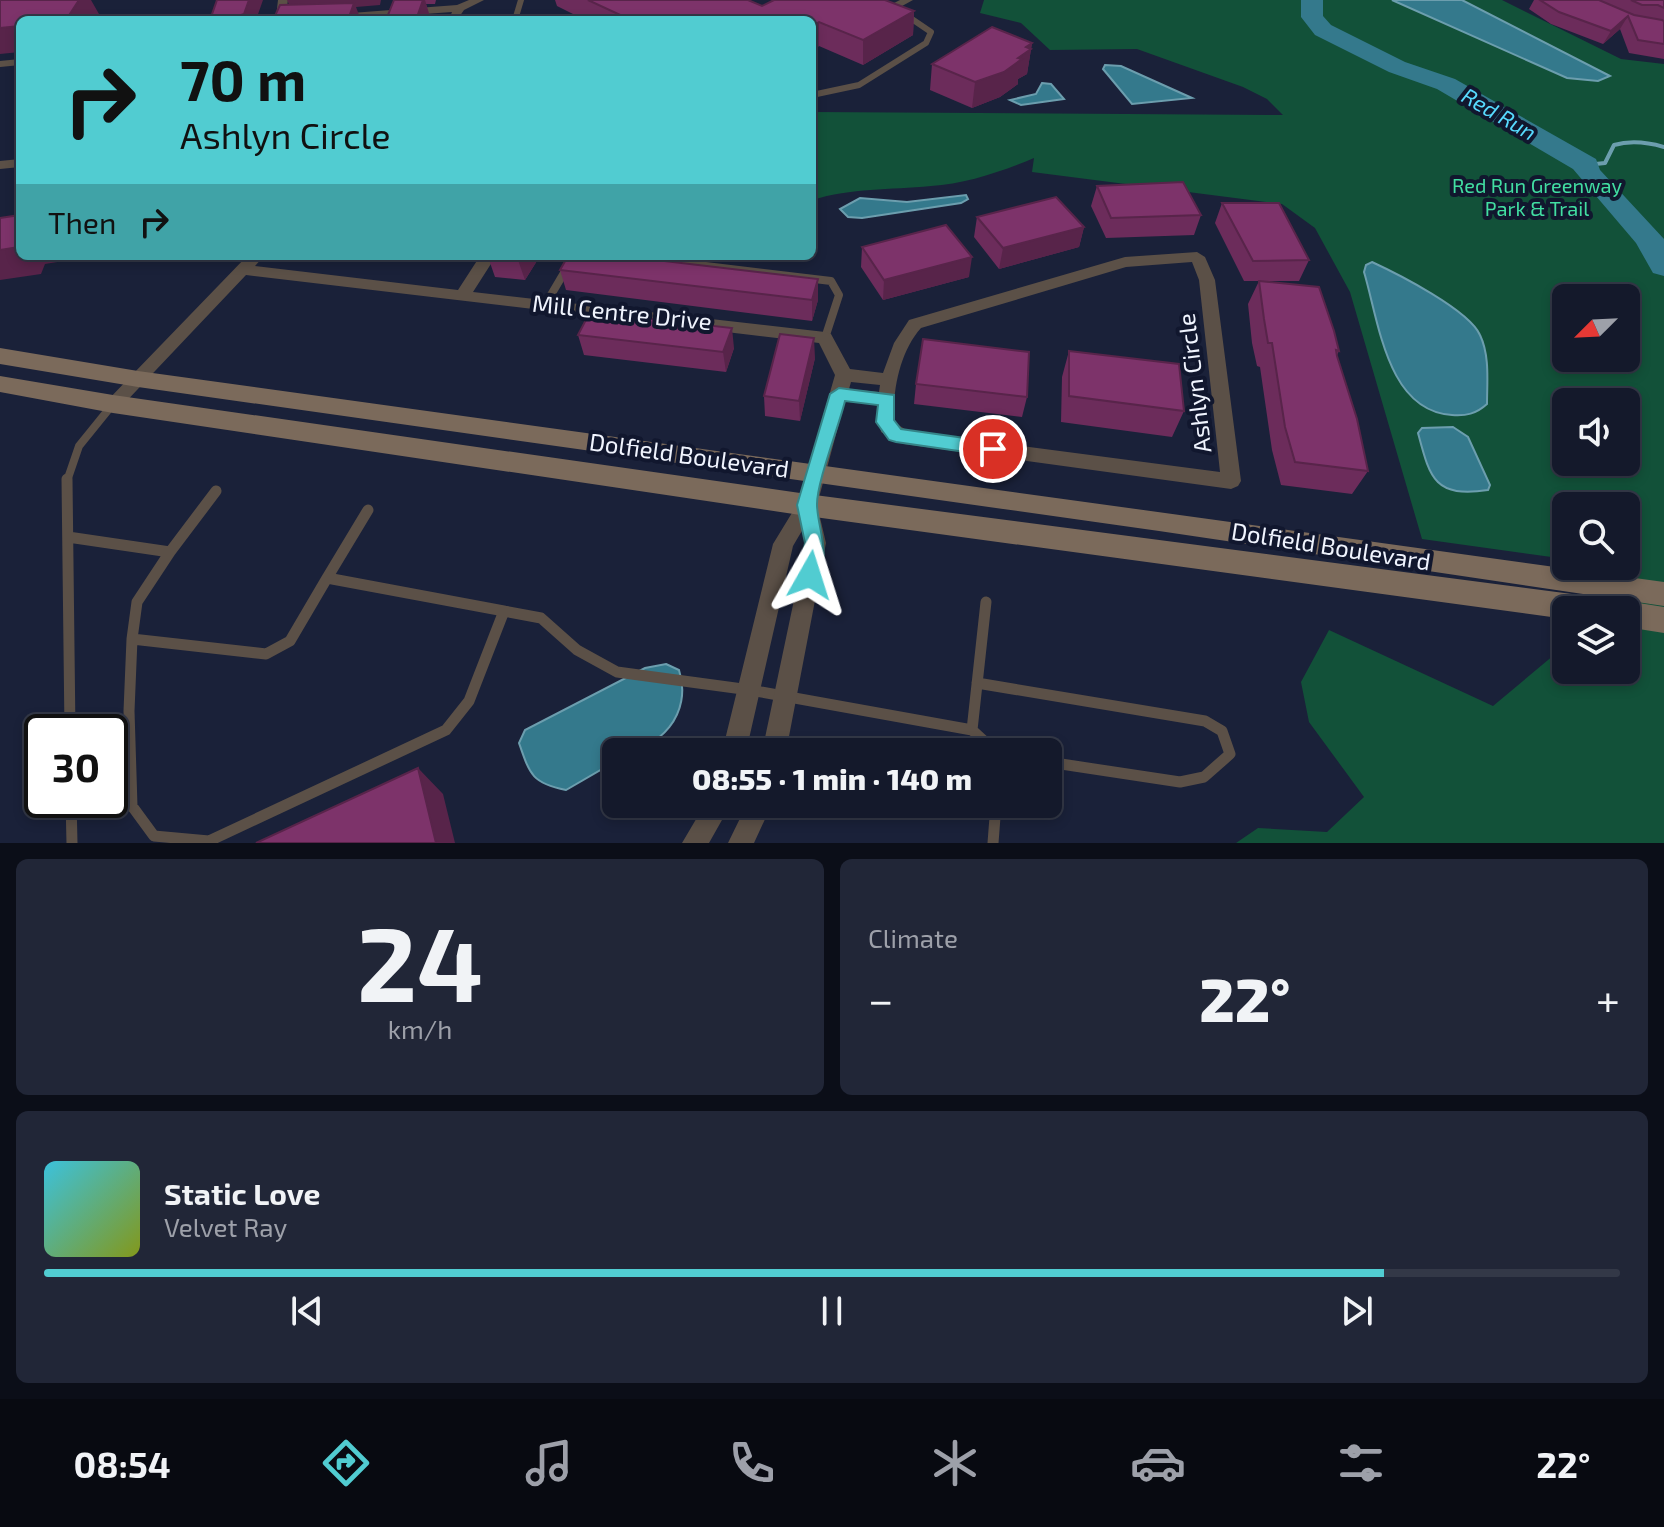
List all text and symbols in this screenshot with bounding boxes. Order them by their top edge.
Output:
text: 70 m [180,45,306,112]
icon: right [48,48,152,152]
water label: Red Run [1458,81,1541,145]
text: Ashlyn Circle [180,113,391,156]
park label: Red Run Greenway Park & Trail [1452,173,1622,220]
icon: right [132,200,176,244]
text: Then [48,204,116,240]
north arrow [1552,284,1640,372]
map controls [1552,284,1640,684]
street label: Mill Centre Drive [531,288,713,335]
street label: Ashlyn Circle [1171,312,1216,455]
button: sound [1552,388,1640,476]
pin [959,415,1027,483]
street label: Dolfield Boulevard [588,426,791,483]
icon: arrive [971,427,1015,471]
button: search [1552,492,1640,580]
street label: Dolfield Boulevard [1230,515,1433,576]
position arrow [768,533,852,617]
button: layers [1552,596,1640,684]
speed limit sign: 30 [24,714,128,818]
text: 08:55 · 1 min · 140 m [692,760,972,796]
text: 24 [357,898,483,1023]
text: Climate [868,922,958,953]
text: 22° [1199,962,1290,1034]
text: − [868,972,894,1025]
text: + [1596,972,1620,1025]
text: km/h [388,1013,452,1044]
text: Static Love [164,1175,320,1211]
text: Velvet Ray [164,1211,287,1242]
icon: previous [285,1289,329,1333]
icon: pause [810,1289,854,1333]
icon: next [1335,1289,1379,1333]
icon: directions [318,1435,374,1491]
icon: music [521,1435,577,1491]
icon: phone [724,1435,780,1491]
icon: climate [927,1435,983,1491]
icon: car [1130,1435,1186,1491]
icon: filters [1333,1435,1389,1491]
text: 08:54 [74,1442,171,1485]
text: 22° [1536,1442,1590,1485]

